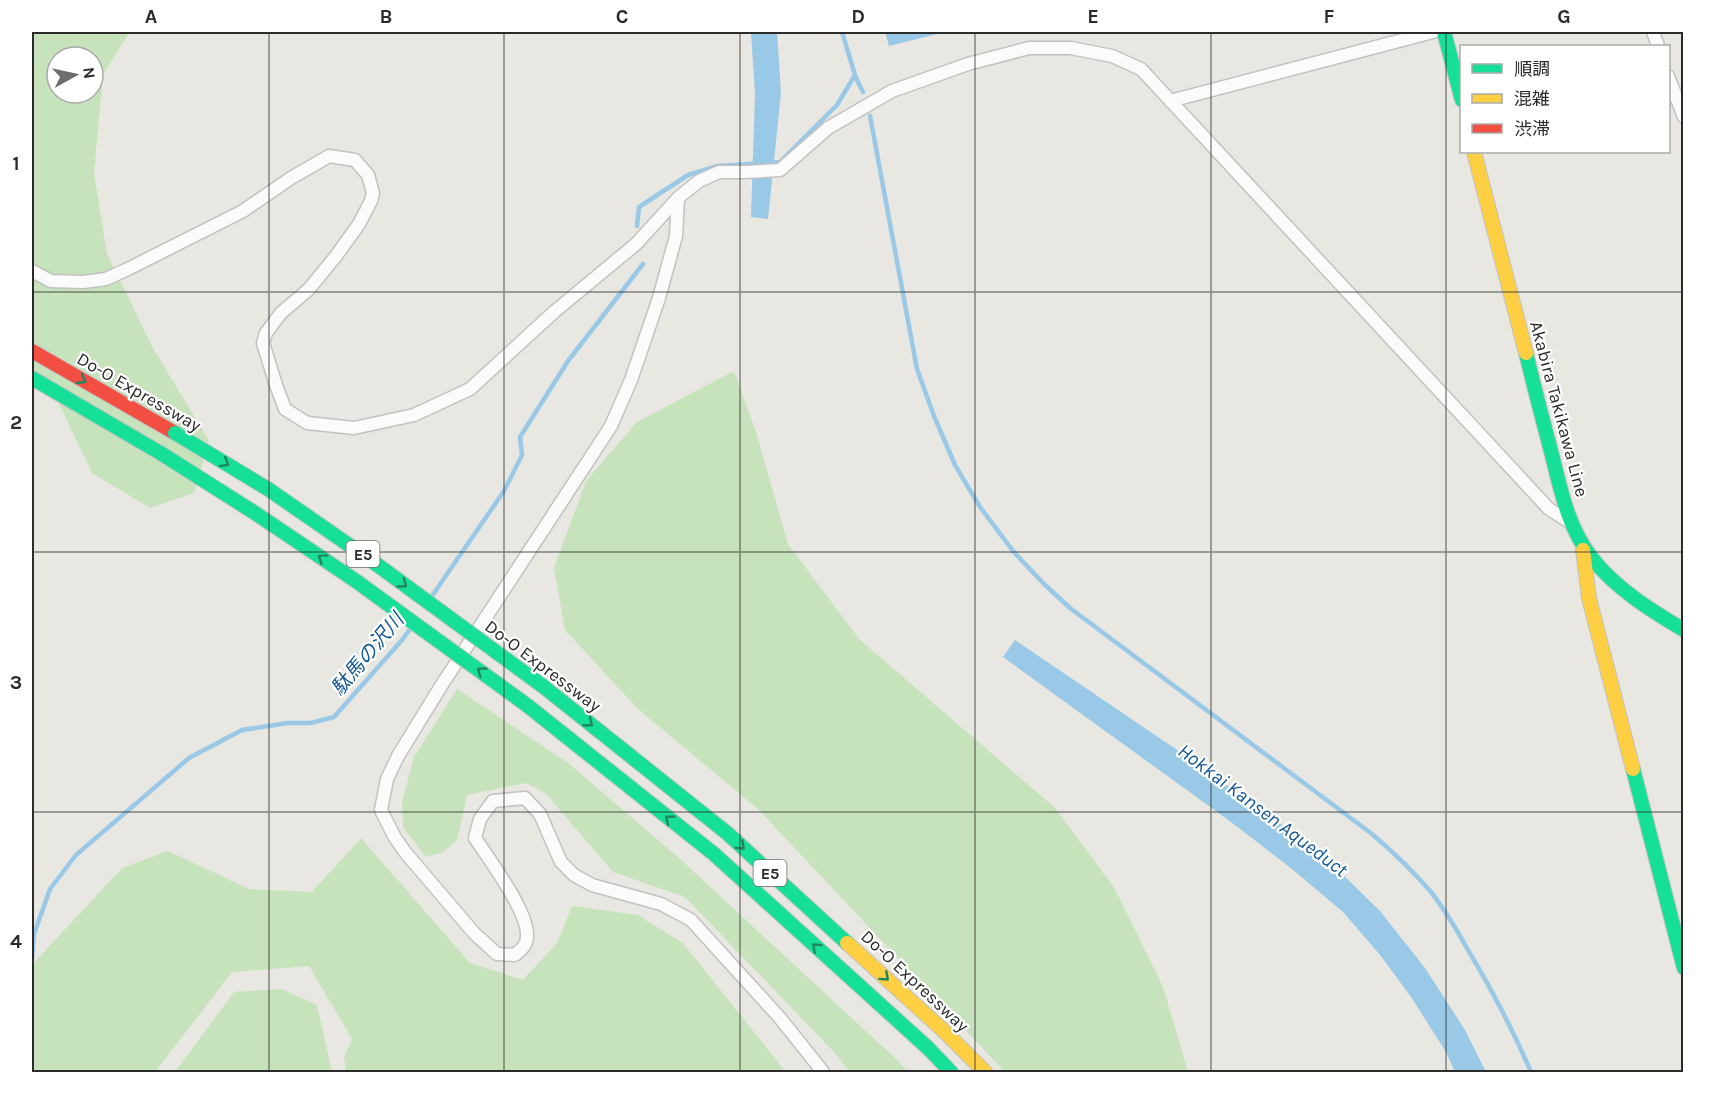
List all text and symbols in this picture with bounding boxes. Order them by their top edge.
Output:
text: A [145,5,158,28]
text: B [380,5,392,28]
text: C [616,5,628,28]
text: D [851,5,865,28]
text: E [1087,5,1099,28]
text: F [1324,5,1335,28]
text: G [1557,5,1571,28]
north arrow [45,45,105,105]
legend [1460,45,1670,153]
text: 順調 [1514,58,1550,80]
text: N [79,66,100,80]
text: 混雑 [1514,88,1550,110]
text: 渋滞 [1514,118,1550,140]
text: 1 [12,152,20,175]
street label: Akabira Takikawa Line [1525,319,1593,499]
street label: Do-O Expressway [73,348,206,437]
one-way arrow [76,373,87,384]
text: 2 [10,411,22,434]
one-way arrow [218,456,229,467]
road number: E5 [346,541,380,567]
one-way arrow [318,554,329,565]
one-way arrow [397,577,408,588]
water label: 駄馬の沢川 [326,607,410,700]
street label: Do-O Expressway [481,615,606,717]
one-way arrow [476,667,487,678]
text: 3 [10,671,22,694]
one-way arrow [582,716,593,727]
water label: Hokkai Kansen Aqueduct [1173,739,1352,882]
one-way arrow [665,815,676,826]
one-way arrow [734,839,745,850]
road number: E5 [754,860,786,886]
street label: Do-O Expressway [856,925,974,1037]
text: 4 [10,930,22,953]
one-way arrow [812,943,823,954]
one-way arrow [878,970,889,981]

